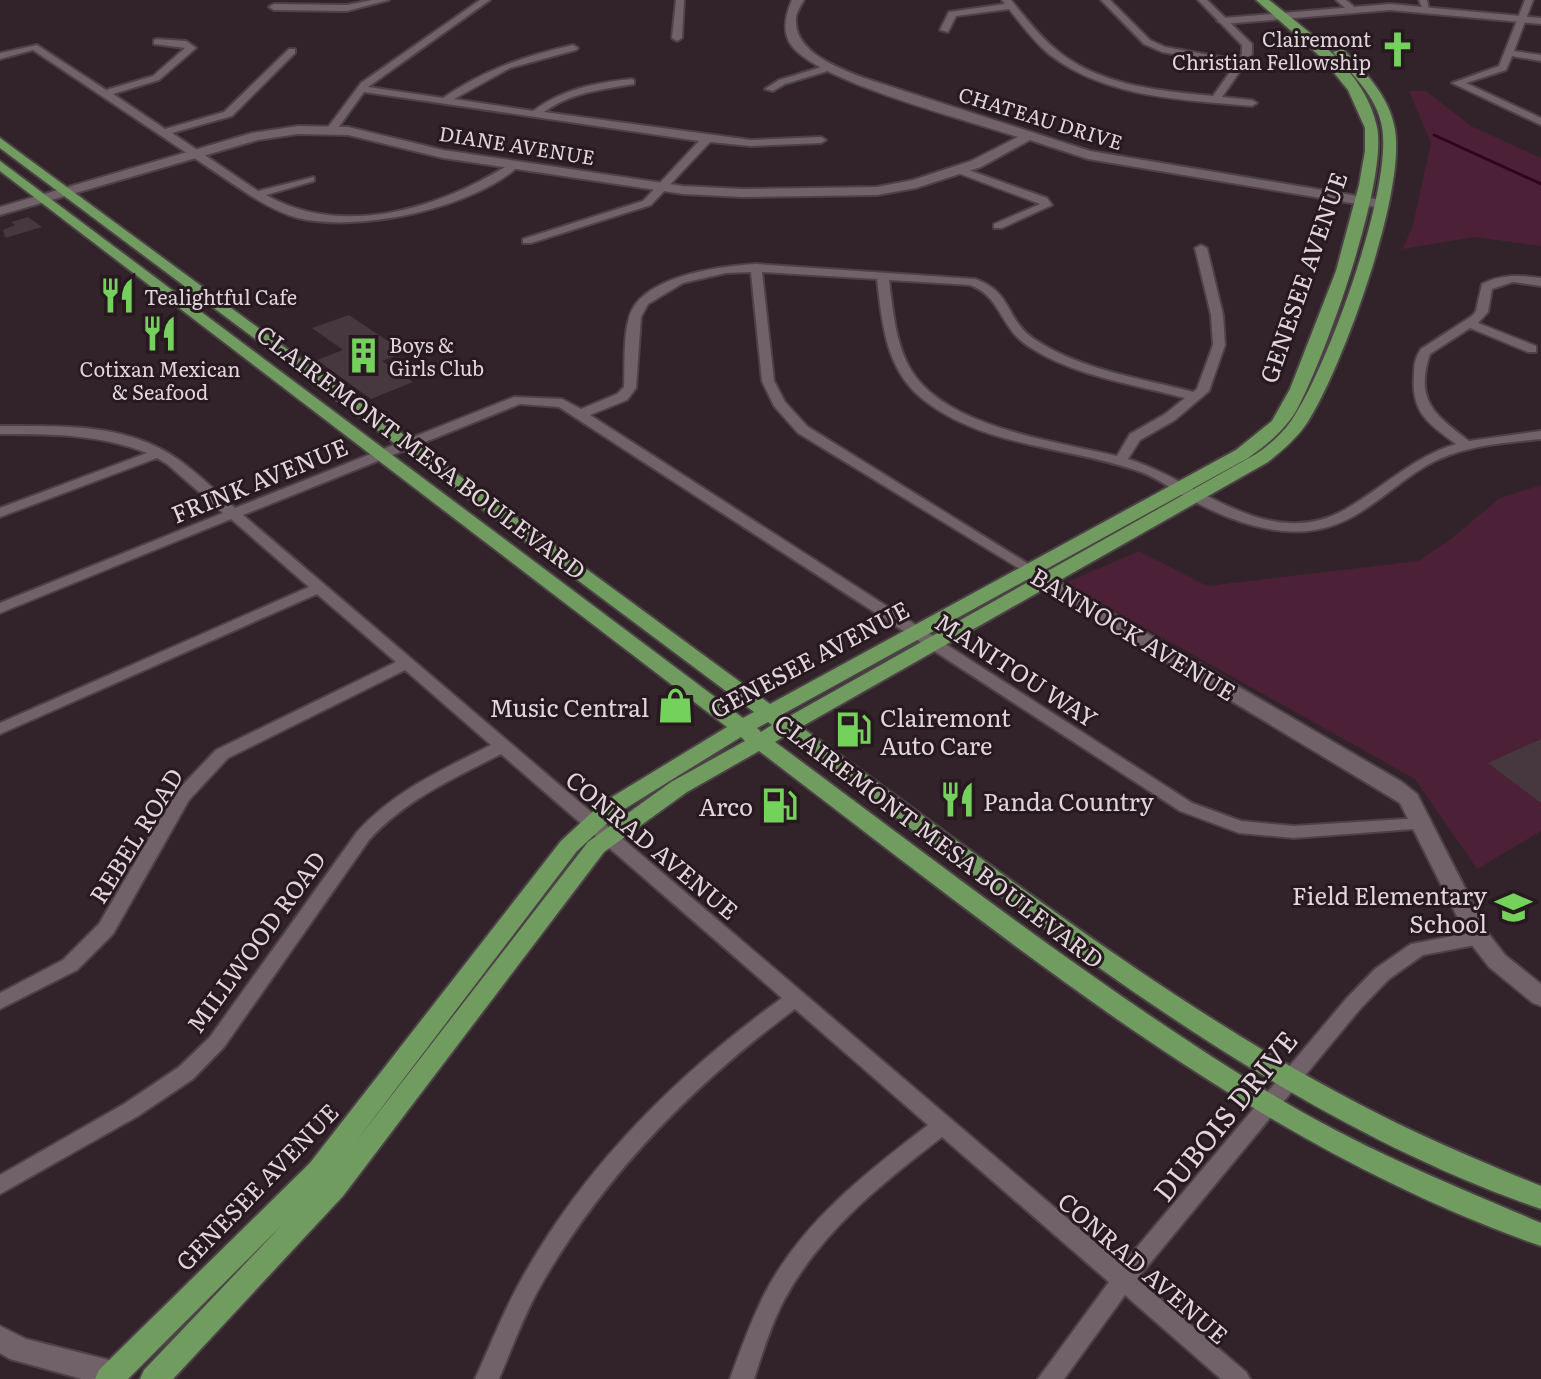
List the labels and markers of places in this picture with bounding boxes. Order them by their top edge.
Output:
place label: Clairemont Christian Fellowship [1172,23,1371,76]
church icon: Clairemont Christian Fellowship [1378,31,1416,69]
restaurant icon: Tealightful Cafe [99,277,137,315]
place label: Tealightful Cafe [144,281,297,311]
restaurant icon: Cotixan Mexican & Seafood [141,314,179,352]
place label: Boys & Girls Club [389,329,484,382]
building icon: Boys & Girls Club [344,336,382,374]
place label: Cotixan Mexican & Seafood [79,353,241,406]
shop icon: Music Central [656,687,694,725]
place label: Music Central [490,689,649,724]
place label: Clairemont Auto Care [880,699,1011,762]
fuel station icon: Clairemont Auto Care [835,711,873,749]
restaurant icon: Panda Country [938,781,976,819]
place label: Panda Country [983,783,1154,818]
fuel station icon: Arco [760,786,798,824]
place label: Arco [699,788,753,823]
place label: Field Elementary School [1292,877,1487,940]
school or university icon: Field Elementary School [1494,889,1532,927]

